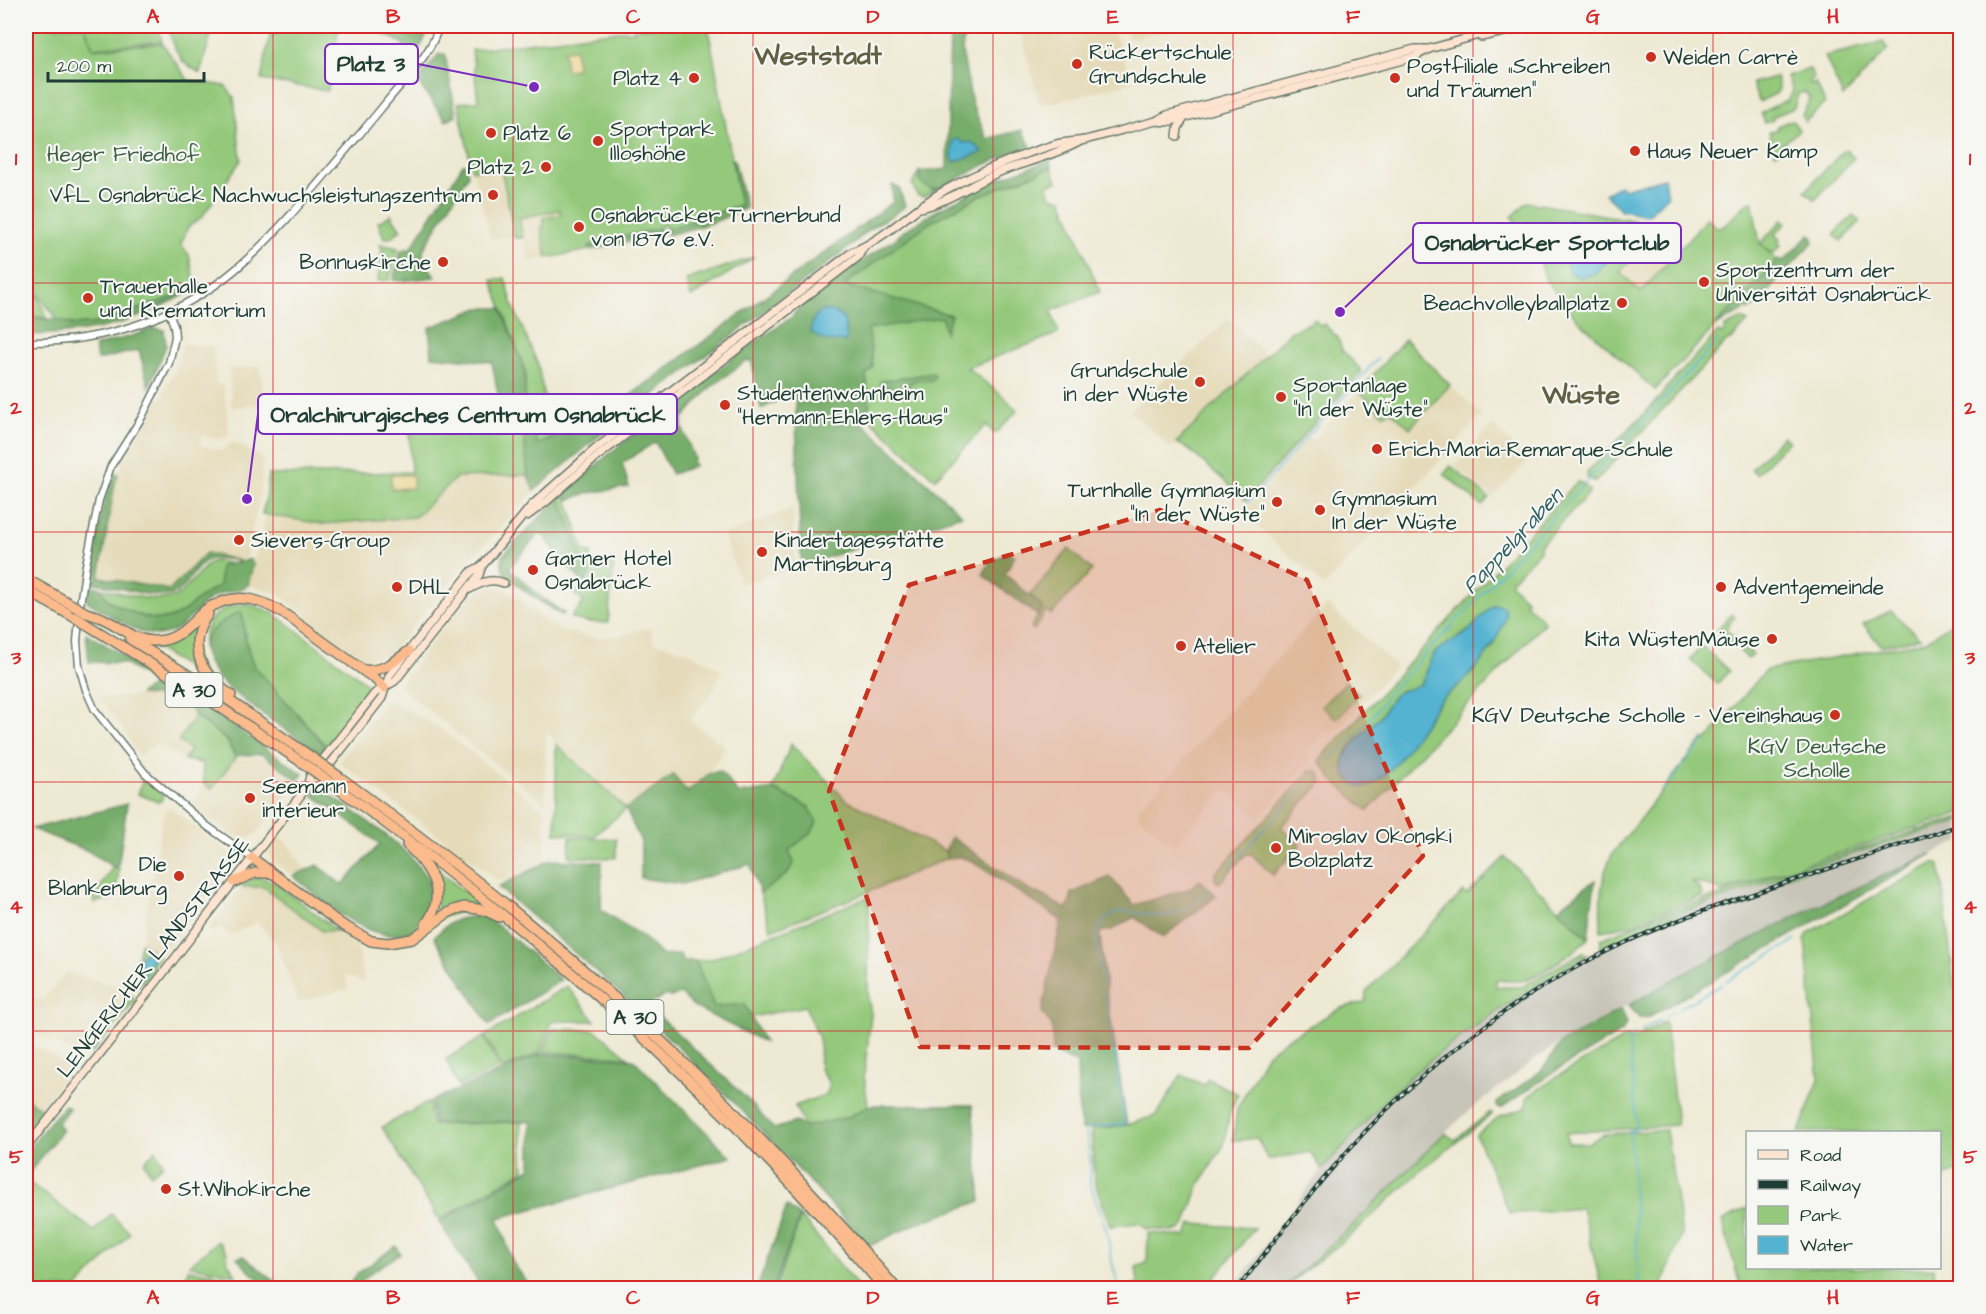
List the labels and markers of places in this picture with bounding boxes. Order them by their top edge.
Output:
place label: Rückertschule Grundschule [1089,38,1232,91]
place label: Weiden Carrè [1663,43,1798,72]
callout: Platz 3 [325,44,418,84]
marker: Weiden Carrè [1644,50,1658,64]
place label: Postfiliale „Schreiben und Träumen“ [1407,52,1610,105]
marker: Rückertschule Grundschule [1070,57,1084,71]
place label: Platz 4 [613,64,682,93]
marker: Platz 4 [687,71,701,85]
marker: Postfiliale „Schreiben und Träumen“ [1388,71,1402,85]
place label: Sportpark Illoshöhe [610,115,714,168]
place label: Platz 6 [503,119,571,148]
marker: Platz 6 [484,126,498,140]
marker: Sportpark Illoshöhe [591,134,605,148]
place label: Haus Neuer Kamp [1647,137,1818,167]
marker: Haus Neuer Kamp [1628,144,1642,158]
place label: Platz 2 [467,153,534,182]
marker: Platz 2 [539,160,553,174]
place label: VfL Osnabrück Nachwuchsleistungszentrum [50,181,482,212]
marker: VfL Osnabrück Nachwuchsleistungszentrum [486,188,500,202]
place label: Osnabrücker Turnerbund von 1876 e.V. [591,201,841,254]
marker: Osnabrücker Turnerbund von 1876 e.V. [572,220,586,234]
callout: Osnabrücker Sportclub [1413,223,1681,263]
place label: Bonnuskirche [299,248,431,277]
marker: Bonnuskirche [436,255,450,269]
place label: Sportzentrum der Universität Osnabrück [1716,256,1931,309]
place label: Trauerhalle und Krematorium [100,272,266,325]
marker: Sportzentrum der Universität Osnabrück [1697,275,1711,289]
place label: Beachvolleyballplatz [1424,289,1611,320]
marker: Trauerhalle und Krematorium [81,291,95,305]
marker: Beachvolleyballplatz [1615,296,1629,310]
place label: Grundschule in der Wüste [1063,356,1188,409]
place label: Sportanlage "In der Wüste" [1293,371,1428,424]
marker: Grundschule in der Wüste [1193,375,1207,389]
place label: Studentenwohnheim "Hermann-Ehlers-Haus" [737,379,948,432]
marker: Sportanlage "In der Wüste" [1274,390,1288,404]
callout: Oralchirurgisches Centrum Osnabrück [258,394,677,434]
marker: Studentenwohnheim "Hermann-Ehlers-Haus" [718,398,732,412]
place label: Erich-Maria-Remarque-Schule [1389,435,1673,464]
marker: Erich-Maria-Remarque-Schule [1370,442,1384,456]
place label: Turnhalle Gymnasium "In der Wüste" [1067,476,1266,529]
place label: Gymnasium In der Wüste [1332,484,1457,537]
marker: Turnhalle Gymnasium "In der Wüste" [1270,495,1284,509]
marker: Gymnasium In der Wüste [1313,503,1327,517]
place label: Sievers-Group [251,526,391,556]
place label: Kindertagesstätte Martinsburg [774,526,944,581]
marker: Sievers-Group [232,533,246,547]
place label: Garner Hotel Osnabrück [545,544,671,597]
marker: Kindertagesstätte Martinsburg [755,545,769,559]
marker: Garner Hotel Osnabrück [526,563,540,577]
place label: DHL [409,573,450,602]
place label: Adventgemeinde [1733,573,1884,604]
marker: DHL [390,580,404,594]
marker: Adventgemeinde [1714,580,1728,594]
place label: Kita WüstenMäuse [1585,625,1760,654]
place label: Atelier [1193,632,1256,661]
marker: Kita WüstenMäuse [1765,632,1779,646]
marker: Atelier [1174,639,1188,653]
place label: KGV Deutsche Scholle - Vereinshaus [1472,701,1823,730]
marker: KGV Deutsche Scholle - Vereinshaus [1828,708,1842,722]
place label: Seemann interieur [262,772,346,825]
marker: Seemann interieur [243,791,257,805]
place label: Miroslav Okonski Bolzplatz [1288,822,1452,876]
marker: Miroslav Okonski Bolzplatz [1269,841,1283,855]
place label: Die Blankenburg [48,850,167,905]
marker: Die Blankenburg [172,869,186,883]
place label: St.Wihokirche [178,1175,311,1204]
marker: St.Wihokirche [159,1182,173,1196]

